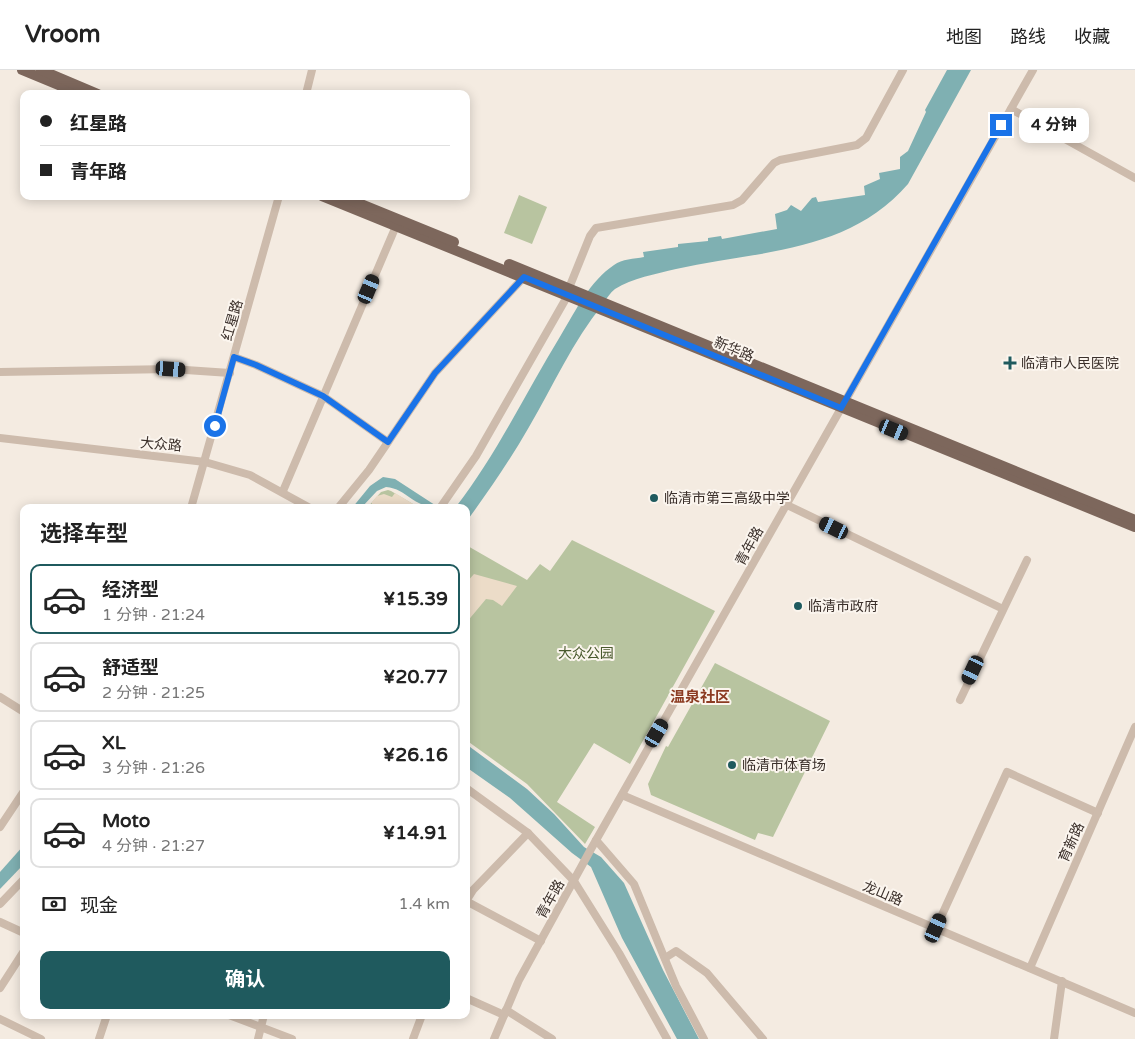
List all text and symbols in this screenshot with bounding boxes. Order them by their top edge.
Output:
text: Vroom [25,20,101,49]
text: 地图 [946,26,982,48]
text: 路线 [1010,26,1046,48]
text: 收藏 [1074,26,1110,48]
callout: 4 分钟 [1018,108,1088,142]
text: 红星路 [70,113,127,135]
route end [990,114,1012,136]
text: 4 分钟 [1031,115,1077,135]
text: 青年路 [70,161,127,183]
car [356,272,381,306]
street label: 红星路 [219,298,246,343]
street label: 新华路 [711,333,756,365]
place label: 临清市人民医院 [1021,355,1119,372]
marker: 临清市人民医院 [1003,356,1017,370]
car [155,360,186,378]
route start [204,415,226,437]
car [877,417,910,443]
street label: 大众路 [139,434,183,455]
place label: 临清市第三高级中学 [664,490,790,507]
marker: 临清市第三高级中学 [648,492,660,504]
car [817,515,850,541]
text: 选择车型 [40,521,128,547]
street label: 青年路 [732,524,767,569]
icon: car [42,577,87,622]
text: 经济型 [102,579,159,601]
text: ¥15.39 [383,588,448,610]
place label: 临清市政府 [808,598,878,615]
marker: 临清市政府 [792,600,804,612]
text: 1 分钟 · 21:24 [102,605,205,625]
park label: 大众公园 [558,645,614,662]
car [959,653,986,687]
icon: car [42,655,87,700]
text: 舒适型 [102,657,159,679]
text: ¥20.77 [383,666,448,688]
text: 2 分钟 · 21:25 [102,683,205,703]
district label: 温泉社区 [670,688,730,706]
car [643,716,670,750]
text: XL [102,732,126,754]
icon: car [42,733,87,778]
text: ¥26.16 [383,744,448,766]
place label: 临清市体育场 [742,757,826,774]
text: 3 分钟 · 21:26 [102,758,205,778]
marker: 临清市体育场 [726,759,738,771]
text: Moto [102,810,150,832]
icon: car [42,811,87,856]
street label: 育新路 [1055,820,1088,865]
text: ¥14.91 [383,822,448,844]
text: 4 分钟 · 21:27 [102,836,205,856]
street label: 青年路 [533,877,568,922]
street label: 龙山路 [860,877,905,909]
icon: cash [40,890,68,918]
text: 1.4 km [398,894,450,914]
text: 现金 [80,895,118,917]
car [923,911,948,945]
button: 确认 [40,951,450,1009]

